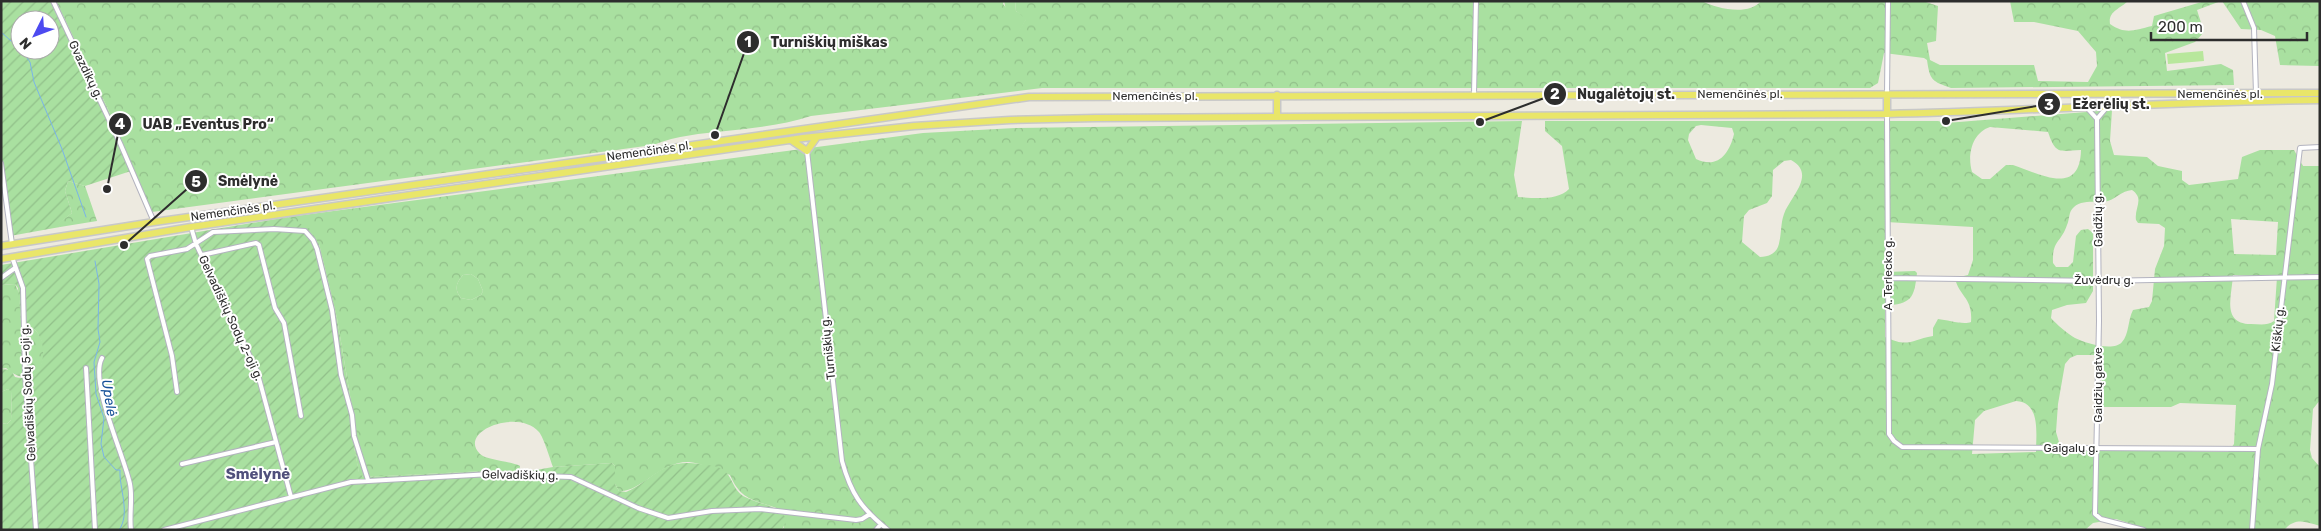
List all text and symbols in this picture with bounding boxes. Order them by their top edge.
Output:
north arrow [10,10,60,60]
scale bar [2151,10,2307,42]
text: 200 m [2158,18,2203,36]
callout: Turniškių miškas [735,28,897,57]
text: 1 [744,33,752,51]
text: N [16,34,35,53]
text: Turniškių miškas [771,34,888,51]
street label: Gvazdikų g. [66,38,106,102]
callout: Nugalėtojų st. [1542,79,1685,108]
text: 2 [1550,85,1560,103]
text: Nugalėtojų st. [1577,86,1675,103]
street label: Nemenčinės pl. [1697,87,1783,101]
street label: Nemenčinės pl. [2177,87,2263,101]
street label: Nemenčinės pl. [1112,89,1198,103]
callout: Ežerėlių st. [2037,90,2160,119]
text: 3 [2044,96,2054,114]
text: Ežerėlių st. [2072,96,2150,113]
callout: UAB „Eventus Pro“ [107,110,283,139]
text: 4 [115,115,125,133]
text: UAB „Eventus Pro“ [142,116,274,133]
street label: Nemenčinės pl. [606,138,692,164]
callout: Smėlynė [183,167,288,196]
text: 5 [191,173,201,191]
text: Smėlynė [218,173,278,190]
street label: Gaidžių g. [2091,193,2105,247]
street label: Nemenčinės pl. [190,198,276,224]
street label: A. Terlecko g. [1881,238,1895,310]
street label: Gelvadiškių Sodų 2-oji g. [196,253,266,383]
street label: Žuvėdrų g. [2074,273,2134,287]
street label: Kiškių g. [2269,306,2287,352]
street label: Turniškių g. [818,316,838,380]
street label: Gelvadiškių Sodų 5-oji g. [17,324,39,462]
street label: Gaidžių gatve [2091,347,2105,423]
water label: Upelė [98,378,120,418]
street label: Gaigalų g. [2044,441,2098,455]
district label: Smėlynė [226,465,290,483]
street label: Gelvadiškių g. [482,467,558,483]

